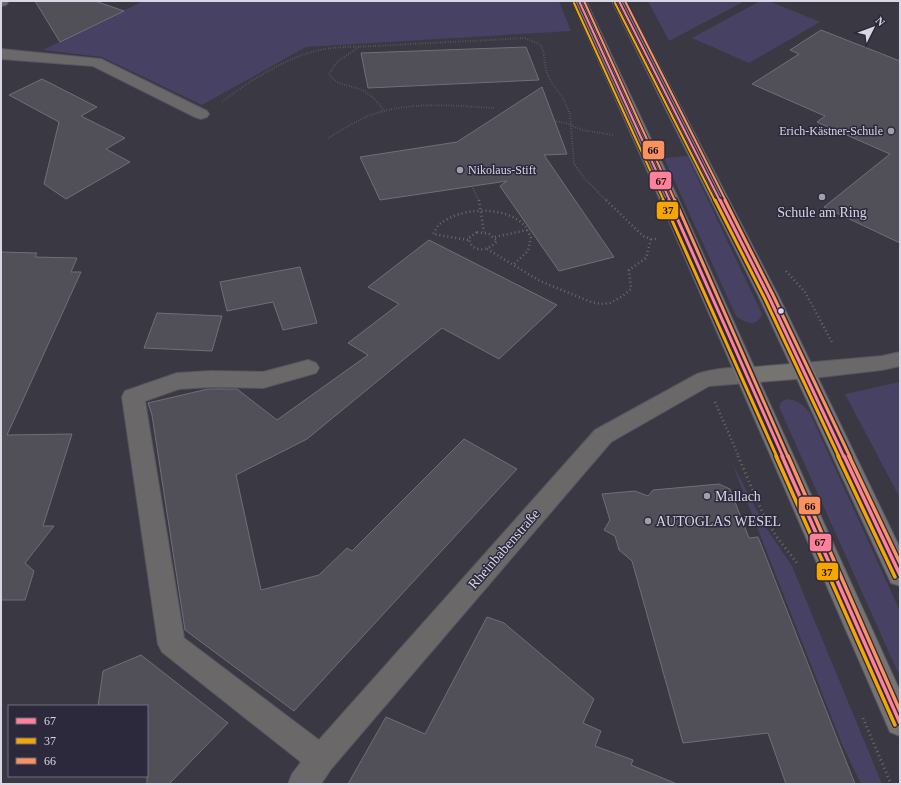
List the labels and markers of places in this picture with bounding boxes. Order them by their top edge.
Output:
place label: Erich-Kästner-Schule [779,124,883,138]
marker: Erich-Kästner-Schule [886,126,896,136]
place label: Nikolaus-Stift [468,163,537,177]
marker: Nikolaus-Stift [455,165,465,175]
marker: Schule am Ring [817,192,827,202]
place label: Schule am Ring [777,205,867,220]
unlabelled marker [776,306,786,316]
place label: Mallach [715,489,761,504]
marker: Mallach [702,491,712,501]
place label: AUTOGLAS WESEL [656,514,781,529]
marker: AUTOGLAS WESEL [643,516,653,526]

